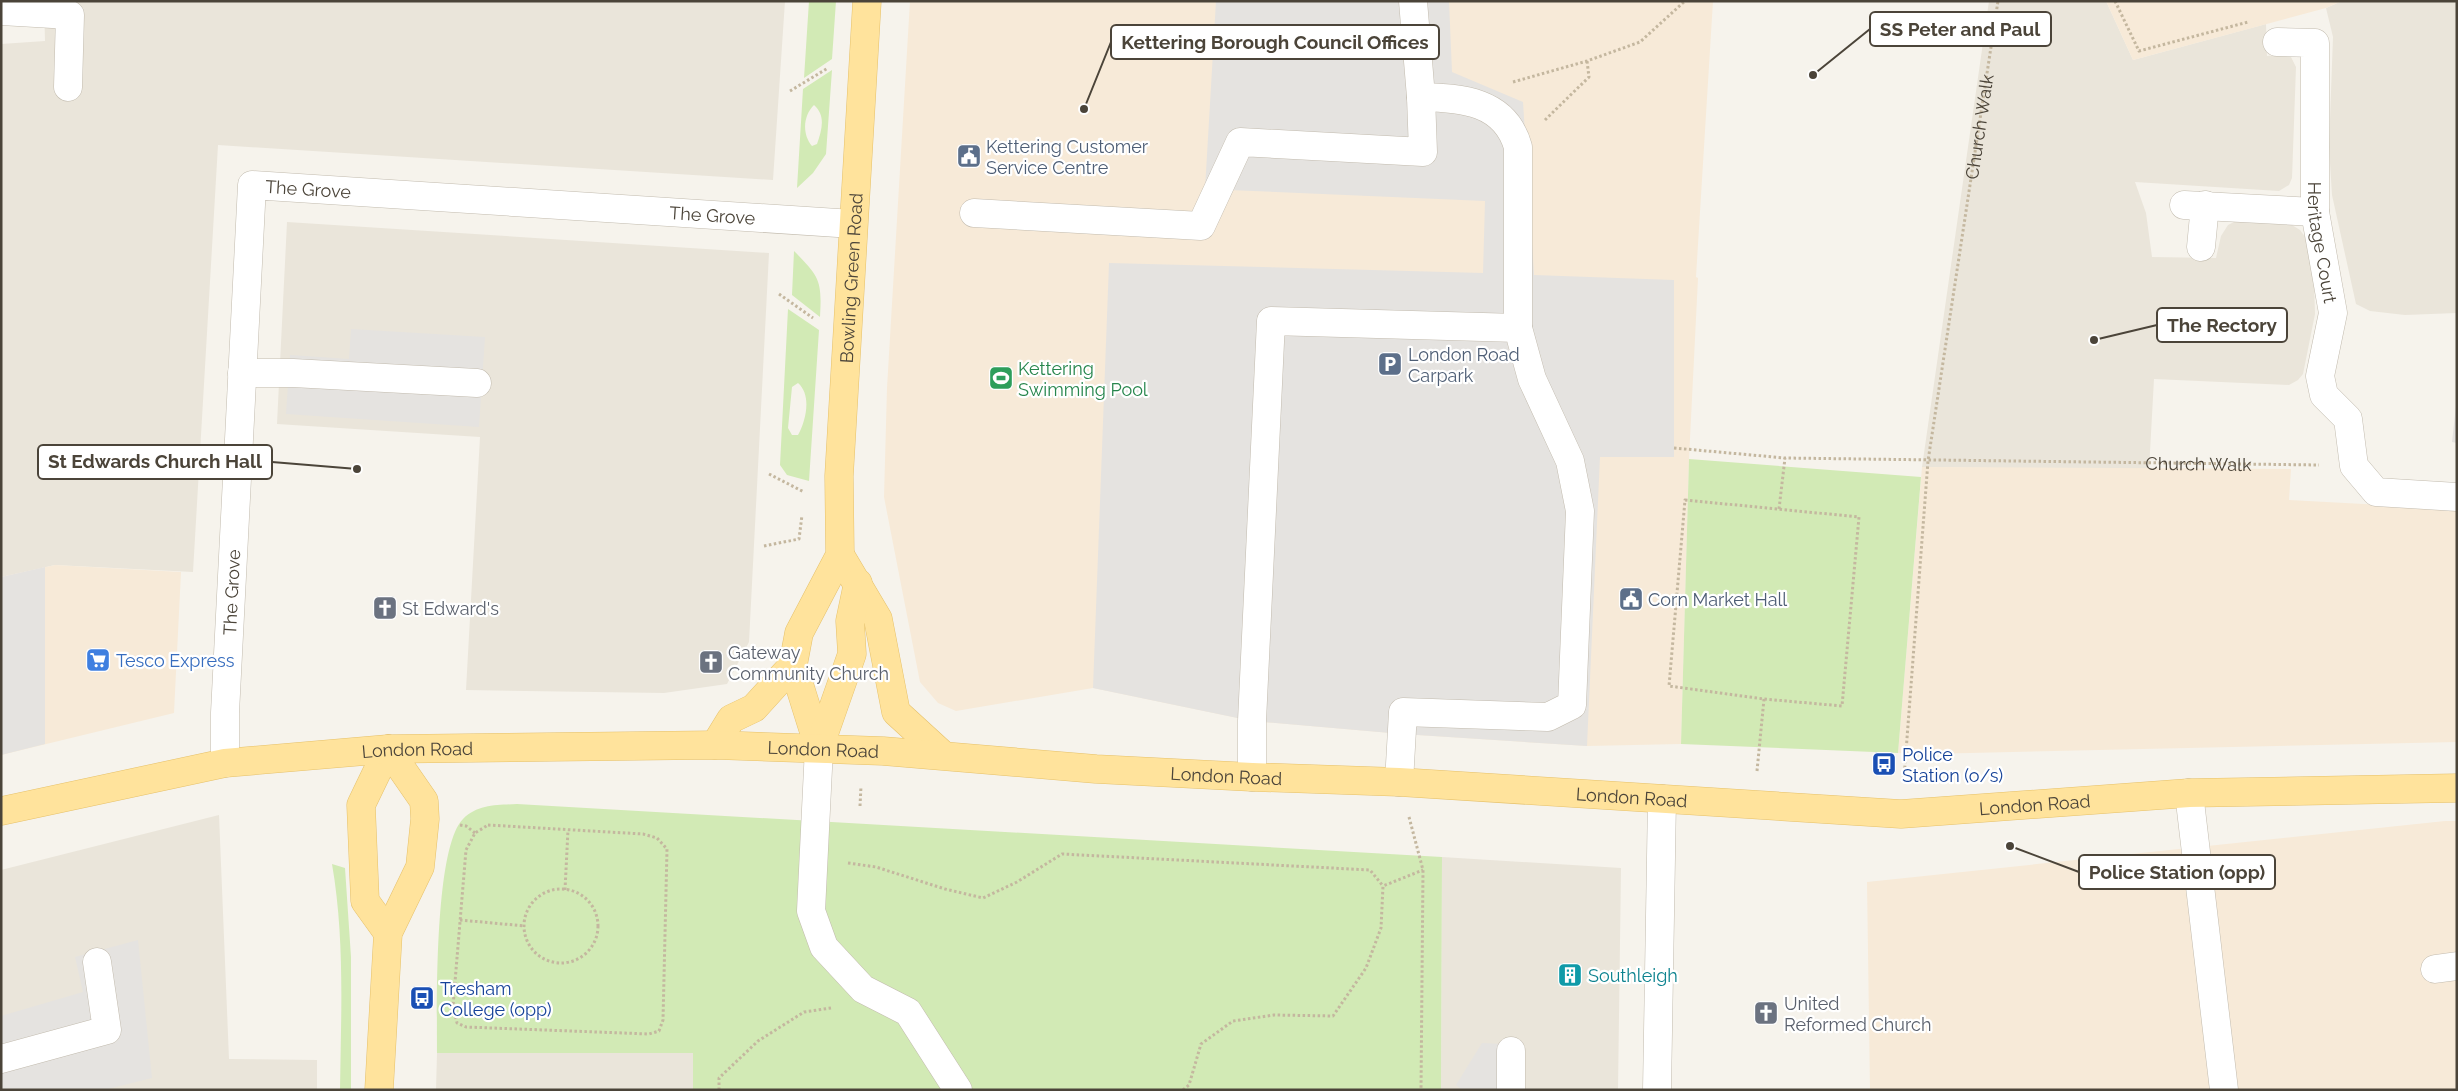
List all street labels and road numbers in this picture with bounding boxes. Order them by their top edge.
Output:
street label: Church Walk [1961,72,1997,181]
street label: The Grove [265,175,352,202]
street label: Heritage Court [2305,182,2341,305]
street label: Bowling Green Road [835,192,866,364]
street label: The Grove [669,202,756,228]
street label: Church Walk [2145,452,2252,475]
street label: The Grove [219,548,244,636]
street label: London Road [767,736,879,761]
street label: London Road [361,737,473,762]
street label: London Road [1170,762,1282,789]
street label: London Road [1575,783,1688,811]
street label: London Road [1978,790,2091,819]

